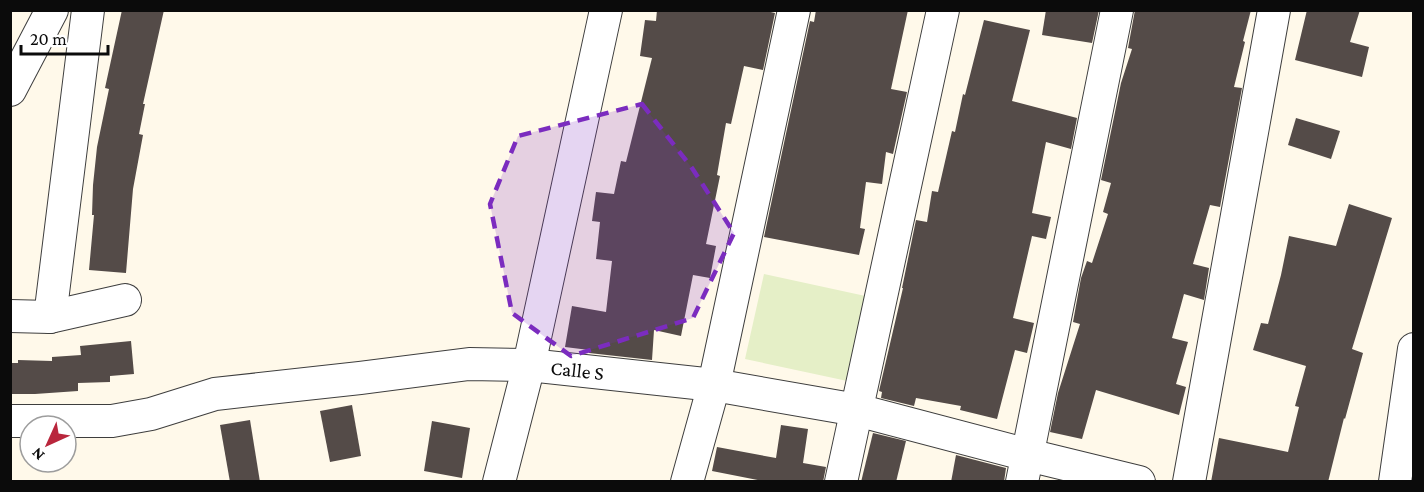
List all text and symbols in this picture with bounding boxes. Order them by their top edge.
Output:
scale bar [21,18,108,56]
text: 20 m [30,29,67,49]
street label: Calle S [550,356,605,384]
north arrow [18,414,78,474]
text: N [28,444,48,464]

